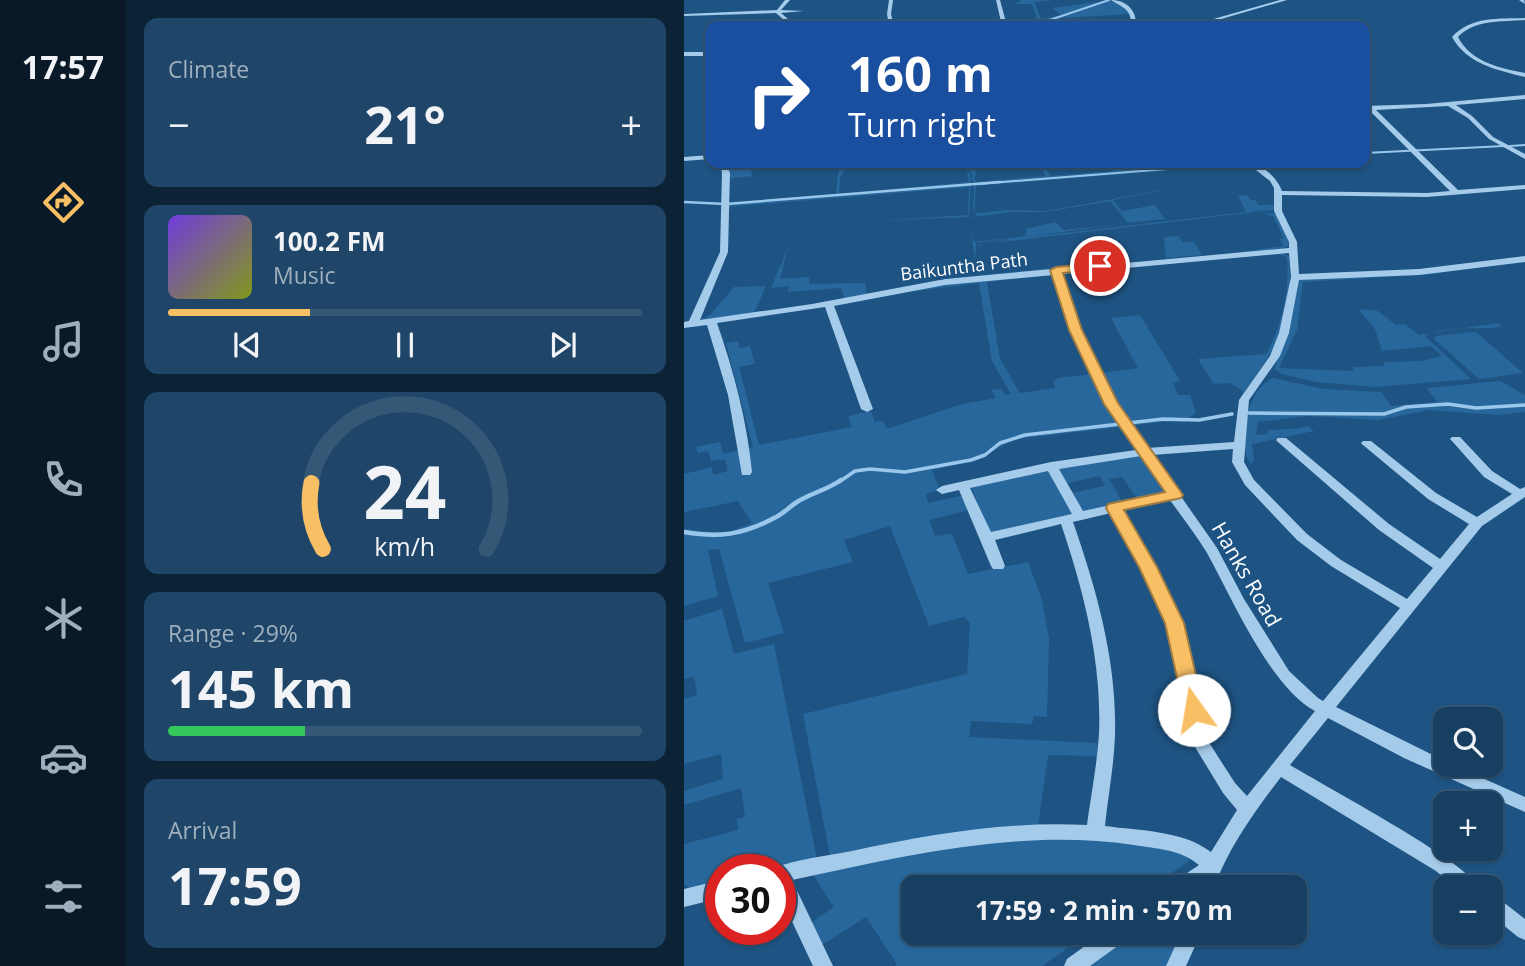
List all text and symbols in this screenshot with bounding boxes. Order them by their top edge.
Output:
text: 160 m [848,40,993,106]
text: 17:57 [22,45,104,88]
icon: right [733,49,824,140]
text: Climate [168,53,249,85]
text: 21° [364,88,446,159]
text: − [168,98,190,150]
text: + [620,98,642,150]
text: Turn right [848,103,996,146]
icon: directions [39,178,88,227]
text: 100.2 FM [273,223,385,259]
pin [1070,236,1130,296]
street label: Baikuntha Path [899,246,1029,286]
icon: arrive [1081,247,1119,285]
text: Music [273,259,336,291]
icon: music [39,317,88,366]
icon: previous [228,326,266,364]
icon: pause [386,326,424,364]
icon: next [544,326,582,364]
text: 24 [363,441,447,540]
icon: phone [39,455,88,504]
street label: Hanks Road [1206,516,1288,632]
text: km/h [375,529,435,563]
icon: climate [39,594,88,643]
text: Range · 29% [168,617,298,649]
text: 145 km [168,652,354,723]
position arrow [1157,673,1231,747]
map controls [1433,707,1503,945]
button: search [1433,707,1503,777]
icon: car [39,733,88,782]
button: + [1433,791,1503,861]
text: Arrival [168,814,237,846]
text: 17:59 [168,849,302,920]
speed limit sign: 30 [705,854,796,945]
icon: filters [39,872,88,921]
button: − [1433,875,1503,945]
text: 17:59 · 2 min · 570 m [975,892,1233,928]

